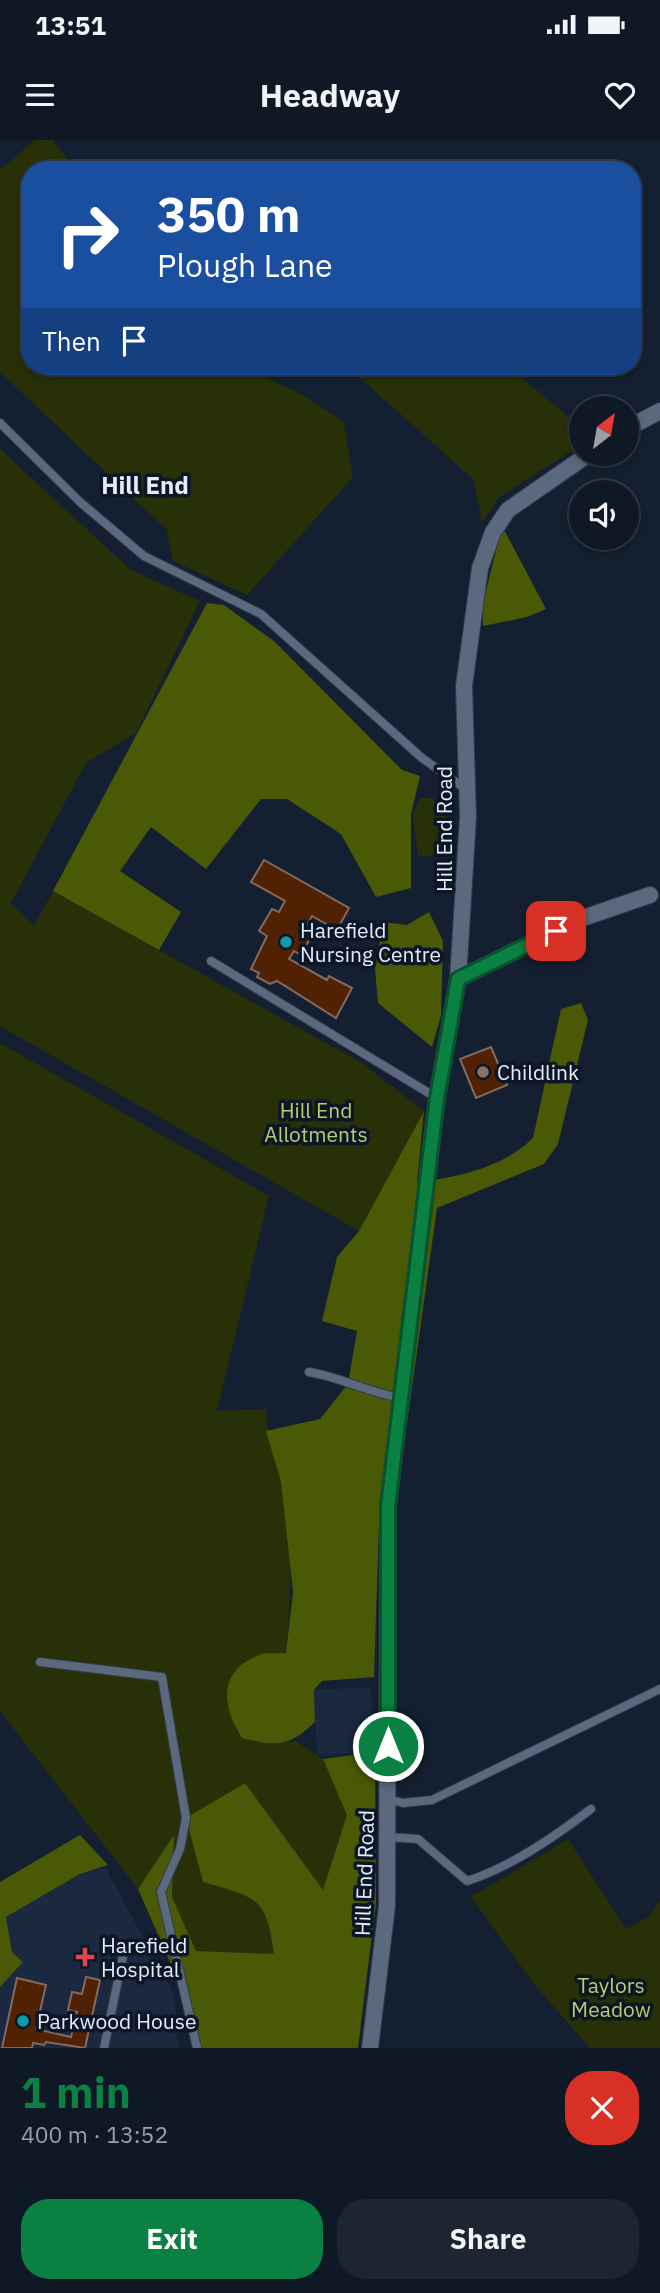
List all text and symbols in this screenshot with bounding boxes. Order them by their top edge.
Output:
text: 13:51 [35,8,106,42]
text: Headway [260,74,400,116]
icon: menu [21,76,59,114]
icon: heart [601,76,639,114]
text: 350 m [157,182,301,245]
icon: right [42,189,133,280]
text: Plough Lane [157,244,333,286]
icon: arrive [115,322,153,360]
text: Then [42,324,101,358]
north arrow [569,396,639,466]
map controls [569,396,639,550]
district label: Hill End [101,469,189,501]
button: sound [569,480,639,550]
street label: Hill End Road [430,766,458,892]
pin [526,901,586,961]
icon: arrive [537,912,575,950]
place label: Harefield Nursing Centre [300,916,441,968]
marker: Harefield Nursing Centre [278,934,294,950]
place label: Childlink [497,1058,579,1086]
marker: Childlink [475,1064,491,1080]
park label: Hill End Allotments [264,1096,368,1148]
position arrow [351,1709,425,1783]
street label: Hill End Road [348,1810,380,1936]
place label: Harefield Hospital [101,1931,188,1983]
marker: Harefield Hospital [75,1947,95,1967]
park label: Taylors Meadow [571,1971,651,2023]
place label: Parkwood House [37,2007,196,2035]
marker: Parkwood House [15,2013,31,2029]
text: 1 min [21,2065,131,2120]
button: close [565,2071,639,2145]
text: 400 m · 13:52 [21,2119,168,2149]
button: Exit [21,2199,323,2279]
button: Share [337,2199,639,2279]

